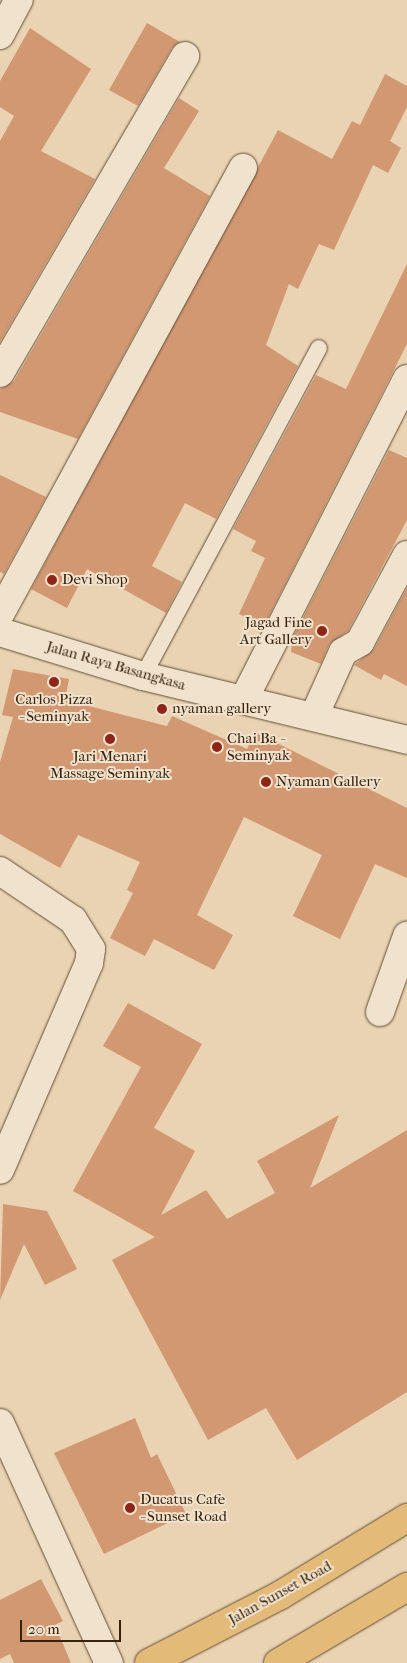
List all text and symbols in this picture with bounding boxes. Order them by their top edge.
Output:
place label: Devi Shop [62,571,128,589]
marker: Devi Shop [46,574,58,586]
place label: Jagad Fine Art Gallery [240,613,312,648]
marker: Jagad Fine Art Gallery [316,625,328,637]
street label: Jalan Raya Basangkasa [44,638,188,694]
marker: Carlos Pizza - Seminyak [48,676,60,688]
place label: Carlos Pizza - Seminyak [15,690,93,725]
place label: nyaman gallery [172,700,271,718]
marker: nyaman gallery [156,703,168,715]
place label: Chai Ba - Seminyak [227,729,290,764]
marker: Jari Menari Massage Seminyak [104,733,116,745]
marker: Chai Ba - Seminyak [211,741,223,753]
place label: Jari Menari Massage Seminyak [50,747,170,782]
place label: Nyaman Gallery [276,773,381,791]
marker: Nyaman Gallery [260,776,272,788]
place label: Ducatus Cafe - Sunset Road [140,1490,227,1525]
marker: Ducatus Cafe - Sunset Road [124,1502,136,1514]
street label: Jalan Sunset Road [225,1557,335,1629]
scale bar [22,1610,124,1642]
text: 20 m [28,1620,60,1638]

